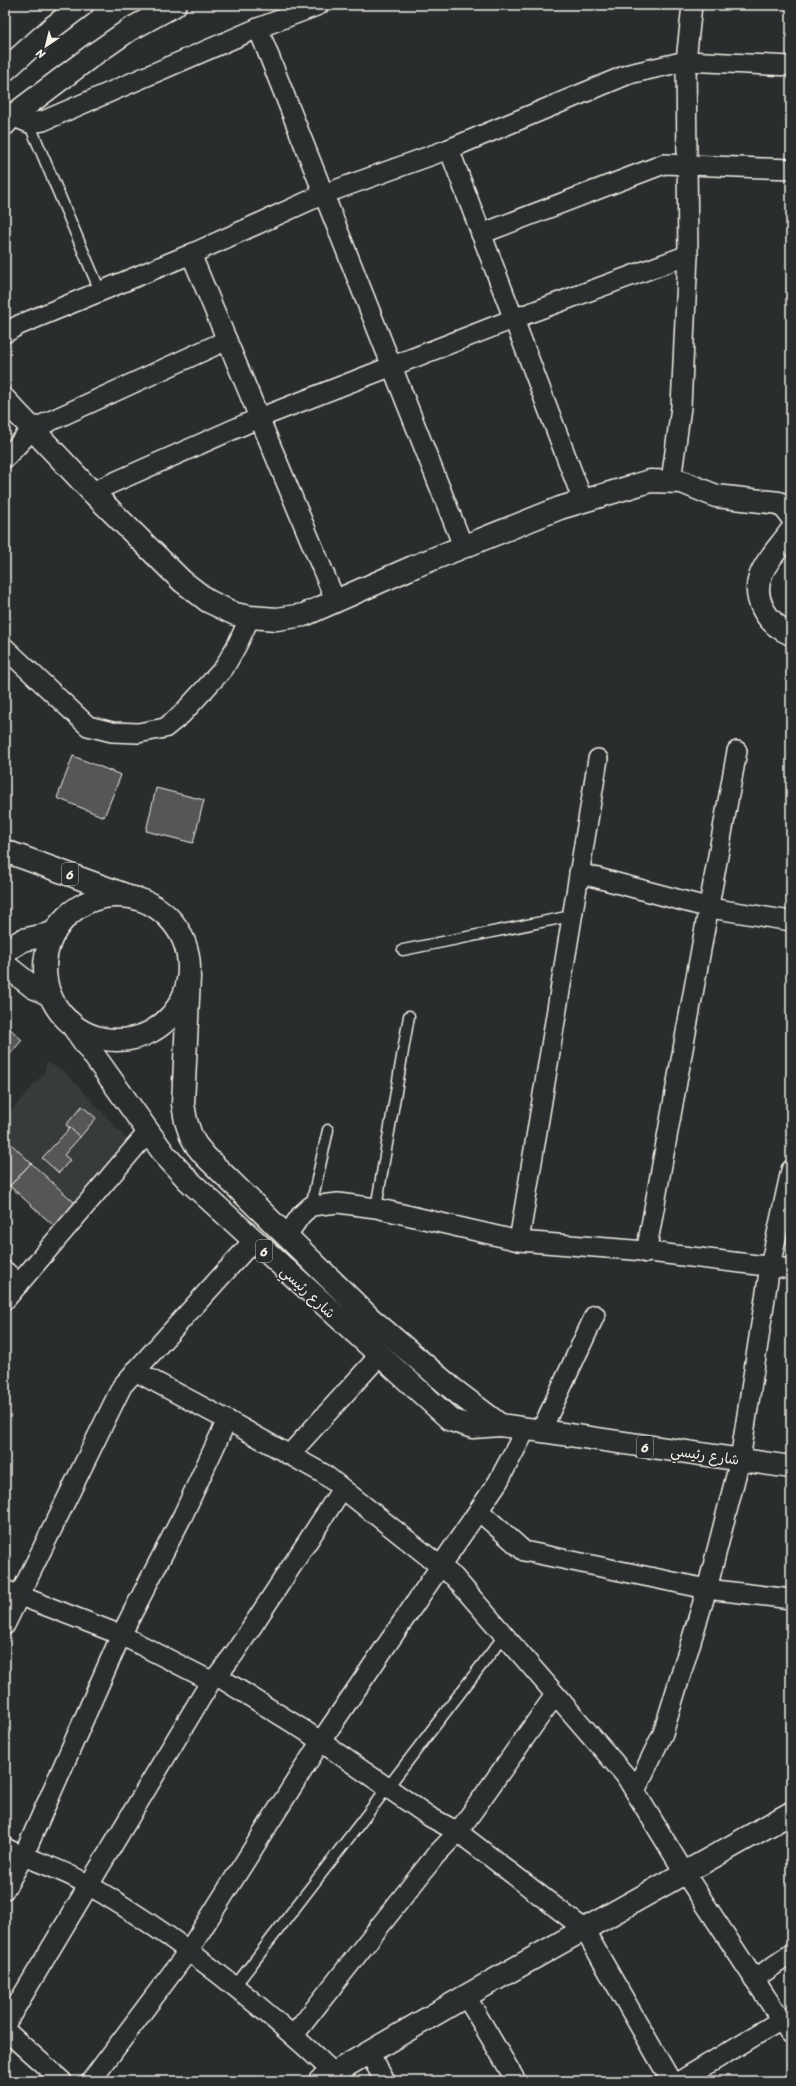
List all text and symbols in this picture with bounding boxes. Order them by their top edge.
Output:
north arrow [26,26,66,66]
text: N [32,44,50,64]
road number: 6 [62,863,78,885]
road number: 6 [256,1240,272,1262]
street label: شارع رئيسي [274,1260,341,1325]
road number: 6 [637,1436,653,1458]
street label: شارع رئيسي [669,1438,741,1473]

